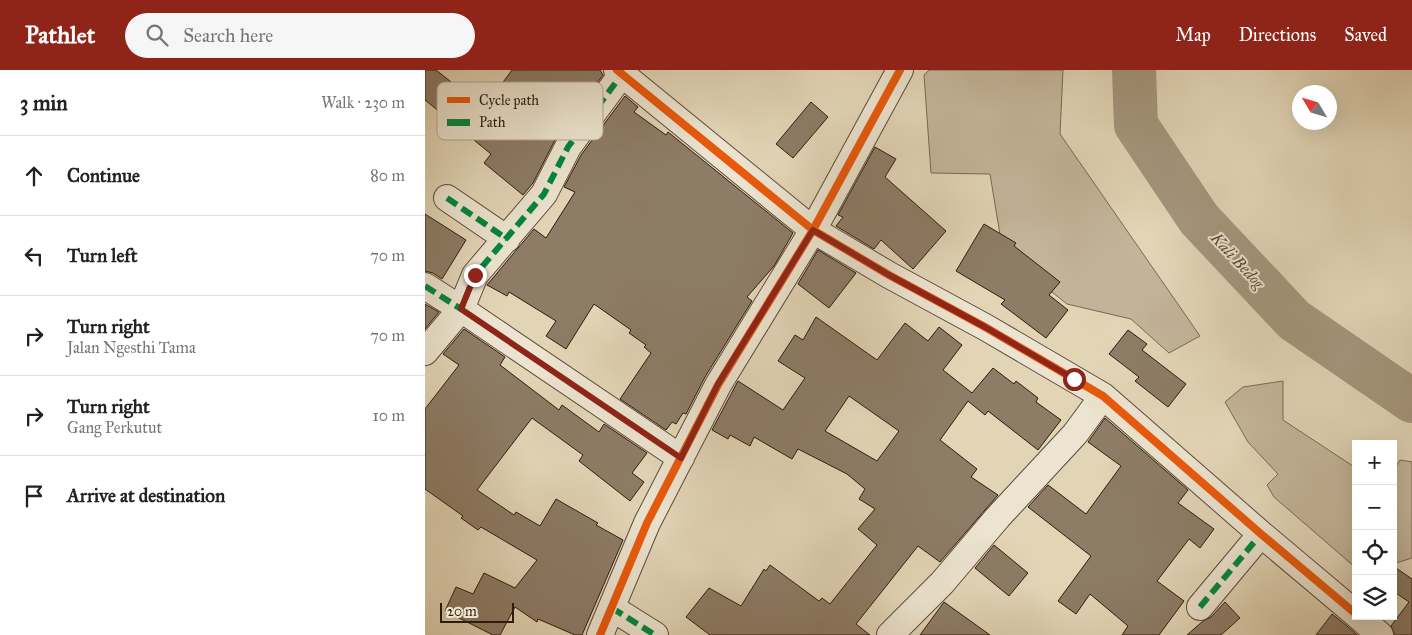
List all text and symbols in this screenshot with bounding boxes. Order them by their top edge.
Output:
search box [125,13,475,58]
text: Pathlet [25,20,95,50]
icon: search [143,21,171,49]
text: Search here [183,24,273,47]
text: Map [1175,24,1211,46]
text: Directions [1239,24,1316,46]
text: Saved [1344,24,1387,46]
legend [437,82,603,140]
north arrow [1292,85,1337,130]
text: 3 min [20,90,68,116]
text: Cycle path [479,92,539,109]
text: Walk · 230 m [321,93,405,112]
text: Path [479,114,506,131]
icon: ahead [20,162,48,190]
text: Continue [67,164,140,187]
text: 80 m [370,166,405,185]
water label: Kali Bedog [1206,228,1269,293]
icon: left [20,242,48,270]
text: Turn left [67,244,137,267]
text: 70 m [370,246,405,265]
route end [464,264,487,287]
text: Turn right [67,315,150,338]
icon: right [20,322,48,350]
text: 70 m [370,326,405,345]
text: Jalan Ngesthi Tama [67,338,196,357]
route start [1063,368,1086,391]
text: Turn right [67,395,150,418]
icon: right [20,402,48,430]
text: 10 m [373,406,405,425]
text: Gang Perkutut [67,418,162,437]
map controls [1352,440,1397,620]
button: + [1352,440,1397,485]
icon: arrive [20,482,48,510]
text: Arrive at destination [67,484,225,507]
button: − [1352,485,1397,530]
button: locate [1352,530,1397,575]
button: layers [1352,575,1397,620]
scale bar [440,600,514,623]
text: 20 m [447,603,477,620]

